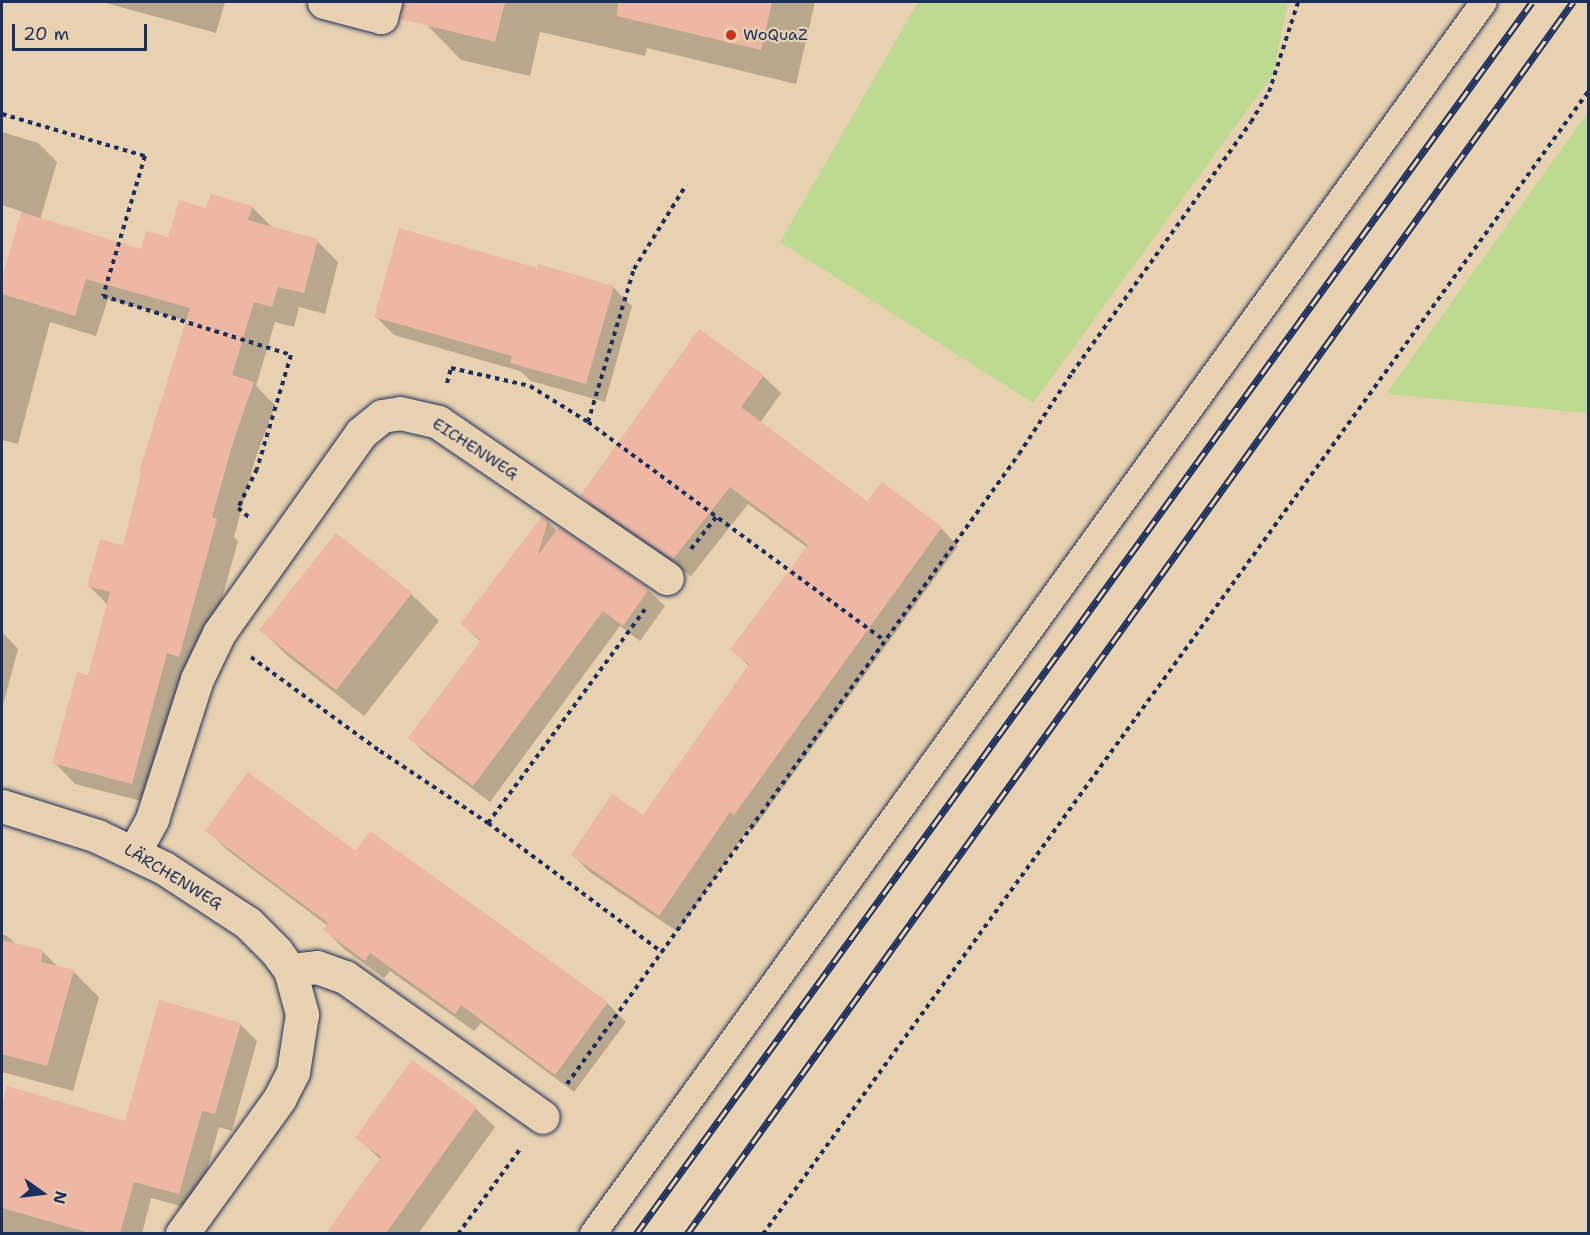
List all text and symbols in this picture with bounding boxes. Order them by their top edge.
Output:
scale bar [15,12,150,50]
text: 20 m [23,22,69,46]
place label: WoQuaZ [743,25,808,45]
marker: WoQuaZ [724,28,738,42]
street label: EICHENWEG [428,414,522,484]
street label: LÄRCHENWEG [120,840,226,914]
north arrow [12,1163,72,1223]
text: N [48,1189,72,1206]

